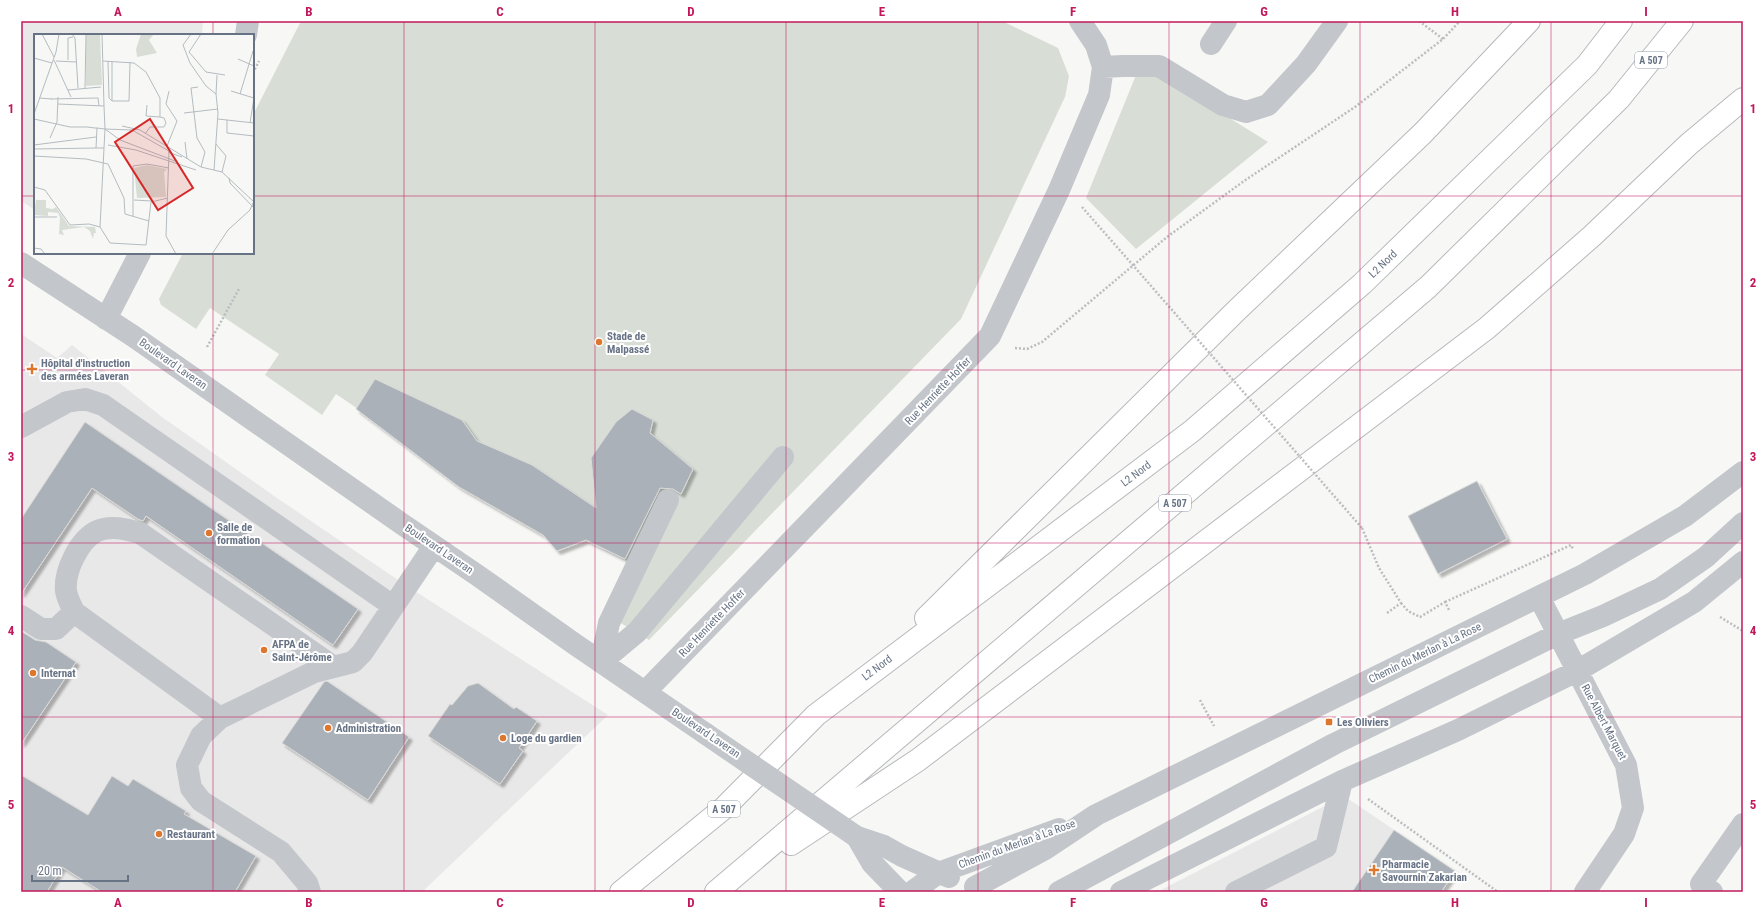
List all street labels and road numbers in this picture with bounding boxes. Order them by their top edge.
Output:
road number: A 507 [1635,52,1667,68]
street label: L2 Nord [1366,247,1400,281]
street label: Boulevard Laveran [137,336,209,392]
street label: Rue Henriette Hoffer [902,354,974,428]
street label: L2 Nord [1118,459,1154,489]
road number: A 507 [1159,495,1191,511]
street label: Boulevard Laveran [402,521,476,577]
street label: Rue Henriette Hoffer [676,586,748,660]
street label: Chemin du Merlan à La Rose [1367,620,1483,686]
street label: L2 Nord [859,653,895,683]
street label: Rue Albert Marquet [1579,682,1629,762]
street label: Boulevard Laveran [669,705,743,761]
road number: A 507 [708,801,740,817]
street label: Chemin du Merlan à La Rose [957,817,1077,871]

